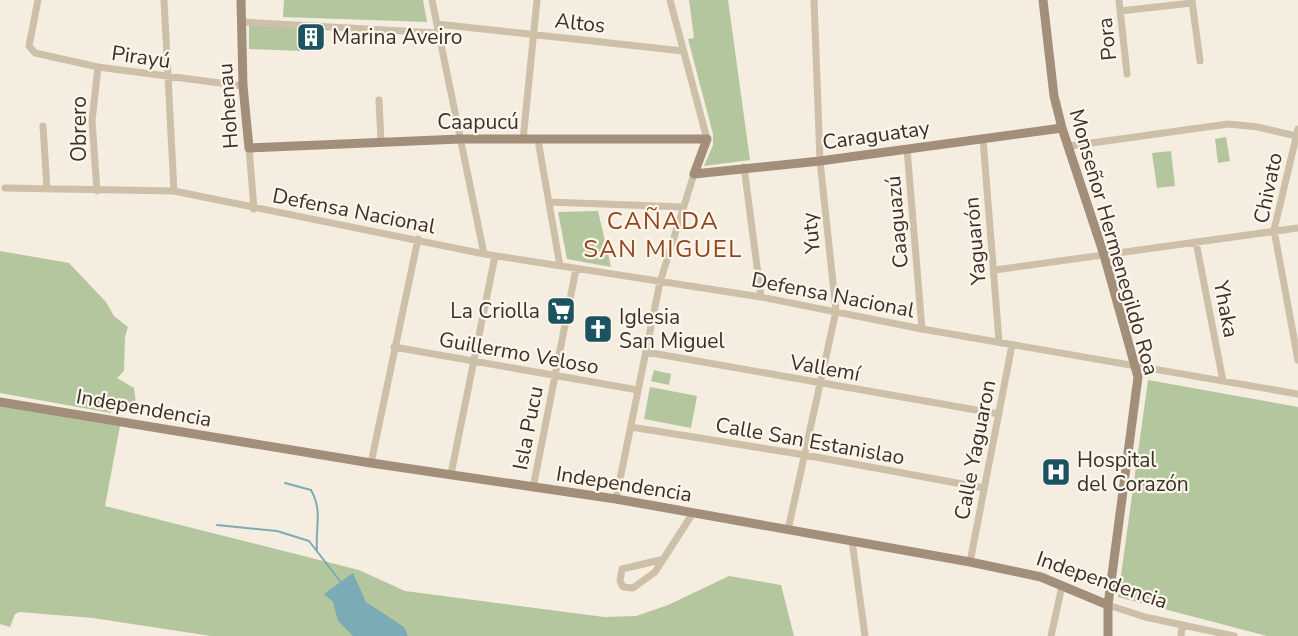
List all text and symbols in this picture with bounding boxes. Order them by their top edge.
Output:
street label: Altos [553,6,607,40]
street label: Pora [1091,16,1123,62]
building icon: Marina Aveiro [295,21,327,53]
place label: Marina Aveiro [332,23,462,51]
street label: Pirayú [110,39,172,75]
street label: Hohenau [211,62,245,150]
street label: Obrero [65,96,93,162]
street label: Monseñor Hermenegildo Roa [1063,106,1165,378]
street label: Caapucú [437,108,519,136]
street label: Caraguatay [821,114,932,156]
street label: Chivato [1247,150,1289,226]
street label: Caaguazú [879,175,915,269]
street label: Defensa Nacional [270,181,439,241]
street label: Yaguarón [957,196,993,287]
district label: CAÑADA SAN MIGUEL [583,205,743,265]
street label: Yuty [795,211,827,256]
street label: Defensa Nacional [749,265,918,325]
street label: Yhaka [1207,277,1245,340]
supermarket icon: La Criolla [545,295,577,327]
place label: La Criolla [450,297,540,325]
place label: Iglesia San Miguel [619,303,725,355]
church icon: Iglesia San Miguel [582,313,614,345]
street label: Guillermo Veloso [437,325,601,381]
street label: Vallemí [787,348,863,388]
street label: Calle Yaguaron [948,378,1002,522]
street label: Independencia [74,382,214,434]
street label: Isla Pucu [506,384,550,472]
street label: Calle San Estanislao [713,411,907,471]
place label: Hospital del Corazón [1077,446,1189,498]
hospital icon: Hospital del Corazón [1040,456,1072,488]
street label: Independencia [554,459,694,509]
street label: Independencia [1033,544,1171,616]

